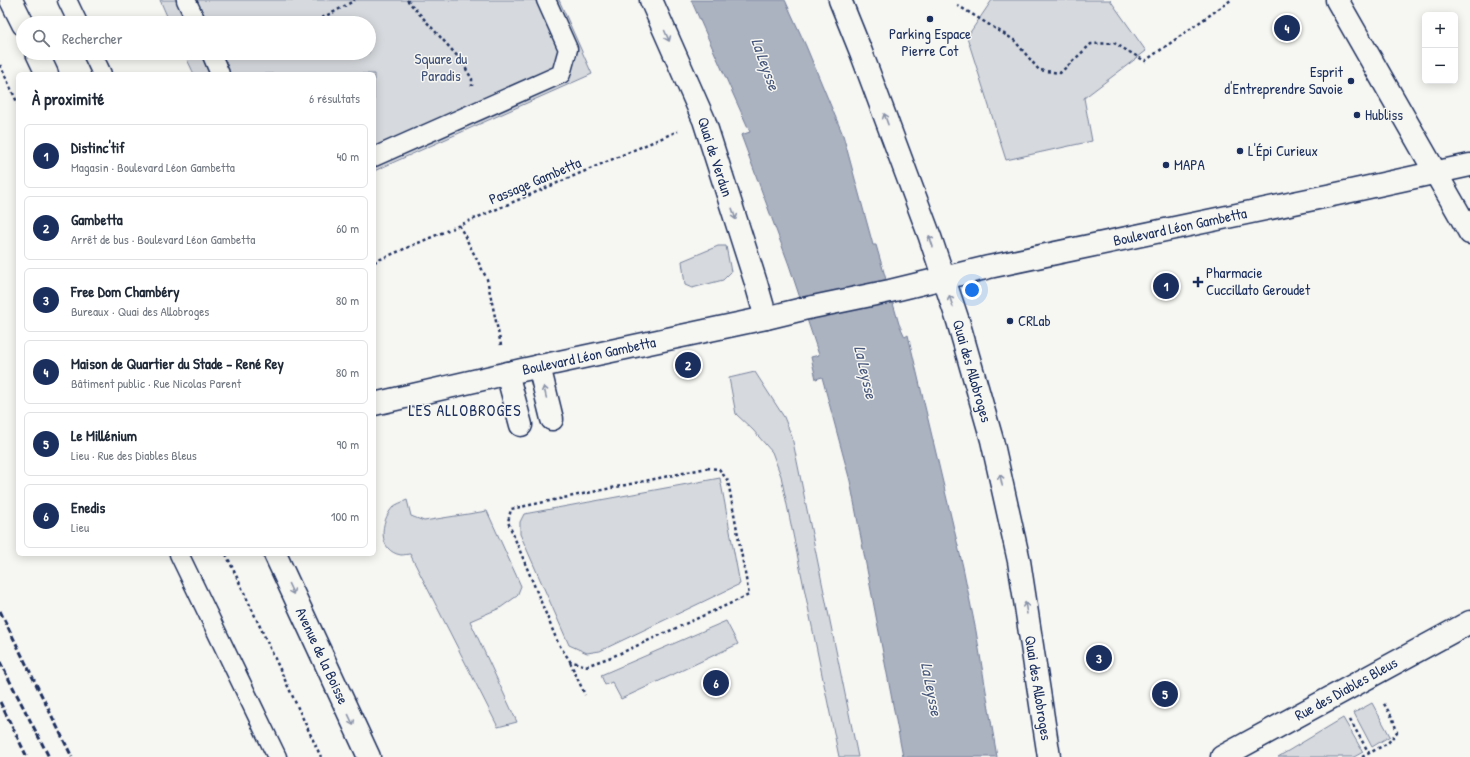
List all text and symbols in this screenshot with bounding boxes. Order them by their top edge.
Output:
map controls [1422,12,1458,84]
button: + [1422,12,1458,48]
pin: 4 [1274,13,1300,43]
marker: Parking Espace Pierre Cot [925,14,935,24]
search box [16,16,376,60]
place label: Parking Espace Pierre Cot [889,23,971,61]
icon: search [30,27,52,49]
text: Rechercher [62,28,123,49]
one-way arrow [664,29,671,41]
water label: La Leysse [746,35,786,94]
park label: Square du Paradis [415,48,467,86]
button: − [1422,48,1458,84]
place label: Esprit d'Entreprendre Savoie [1224,61,1344,99]
marker: Esprit d'Entreprendre Savoie [1346,76,1356,86]
text: À proximité [32,87,104,110]
text: 6 résultats [309,89,360,107]
place label: Hubliss [1365,104,1403,125]
marker: Hubliss [1352,110,1362,120]
street label: Quai de Verdun [693,114,738,200]
one-way arrow [882,114,890,126]
text: Distinc'tif [71,137,125,158]
place label: L'Épi Curieux [1248,140,1318,161]
marker: L'Épi Curieux [1235,146,1245,156]
text: 1 [44,147,48,165]
text: 40 m [336,147,359,165]
street label: Passage Gambetta [485,152,584,209]
place label: MAPA [1174,154,1205,175]
text: Magasin · Boulevard Léon Gambetta [71,158,235,176]
marker: MAPA [1161,160,1171,170]
street label: Boulevard Léon Gambetta [1111,202,1249,251]
one-way arrow [731,208,738,221]
text: Gambetta [71,209,123,230]
text: 2 [43,219,49,237]
text: 60 m [336,219,359,237]
text: Arrêt de bus · Boulevard Léon Gambetta [71,230,255,248]
one-way arrow [927,235,934,248]
place label: Pharmacie Cuccillato Geroudet [1206,262,1311,300]
pin: 1 [1153,271,1179,301]
marker: Pharmacie Cuccillato Geroudet [1193,277,1203,287]
your location [962,280,982,300]
text: Free Dom Chambéry [71,281,179,302]
text: 3 [43,291,49,309]
text: 80 m [336,291,359,309]
one-way arrow [947,295,954,308]
text: Bureaux · Quai des Allobroges [71,302,209,320]
place label: CRLab [1018,310,1051,331]
marker: CRLab [1005,316,1015,326]
street label: Quai des Allobroges [948,317,997,425]
street label: Boulevard Léon Gambetta [520,331,658,380]
water label: La Leysse [849,343,883,401]
pin: 2 [675,350,701,380]
text: Maison de Quartier du Stade - René Rey [71,353,284,374]
text: 4 [44,363,48,381]
text: 80 m [336,363,359,381]
text: Bâtiment public · Rue Nicolas Parent [71,374,241,392]
one-way arrow [541,386,549,399]
district label: LES ALLOBROGES [408,399,522,421]
text: Le Millénium [71,425,137,446]
text: 5 [43,435,49,453]
text: 90 m [337,435,359,453]
text: Lieu · Rue des Diables Bleus [71,446,197,464]
one-way arrow [997,474,1005,487]
text: Enedis [71,497,105,518]
text: 6 [43,507,49,525]
text: 100 m [331,507,359,525]
text: Lieu [71,518,89,536]
one-way arrow [288,583,295,595]
one-way arrow [1022,602,1030,615]
street label: Avenue de la Boisse [291,604,354,708]
street label: Quai des Allobroges [1020,634,1057,742]
pin: 3 [1086,643,1112,673]
street label: Rue des Diables Bleus [1291,652,1401,725]
water label: La Leysse [916,661,948,718]
pin: 6 [703,668,729,698]
pin: 5 [1152,679,1178,709]
one-way arrow [348,714,356,726]

